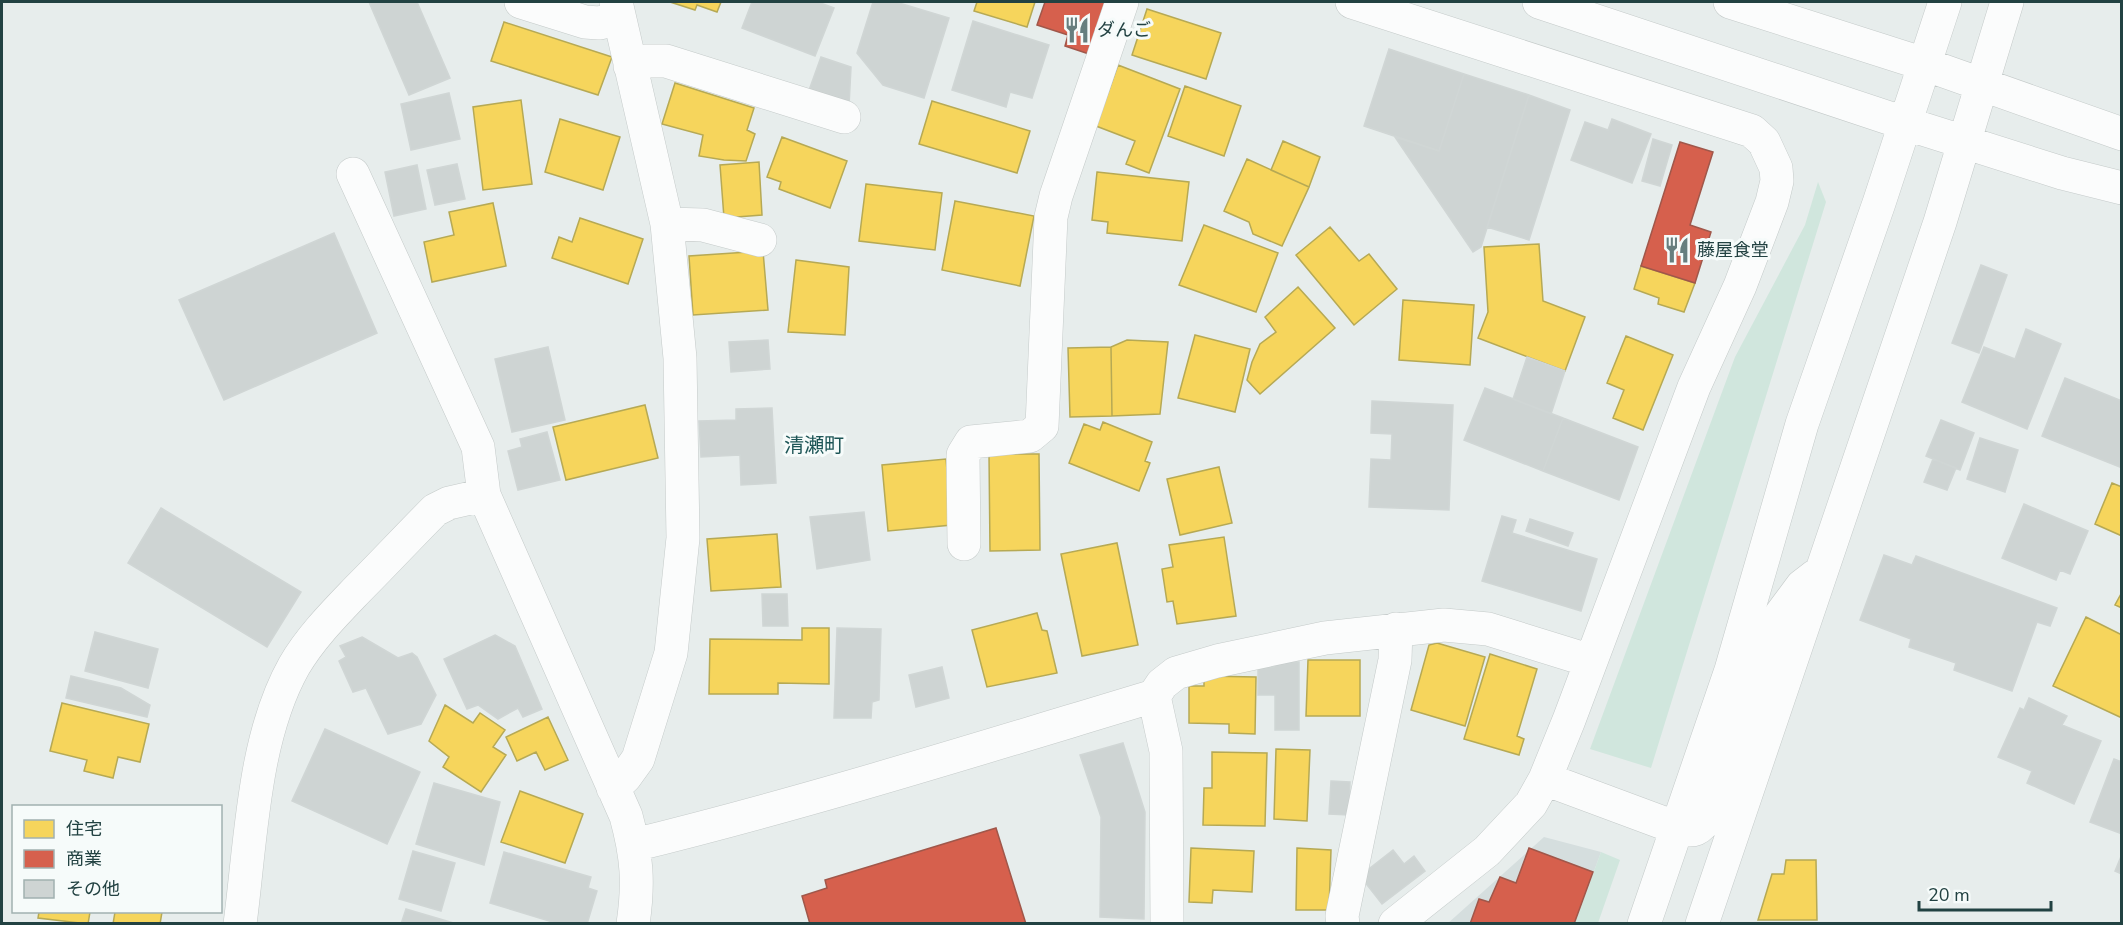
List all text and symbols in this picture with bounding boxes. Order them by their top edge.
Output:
restaurant icon: ダんご [1062,15,1092,45]
place label: ダんご [1097,18,1151,42]
restaurant icon: 藤屋食堂 [1662,235,1692,265]
place label: 藤屋食堂 [1697,238,1769,262]
district label: 清瀬町 [784,432,844,459]
legend [12,805,222,913]
text: 住宅 [66,817,102,841]
text: 商業 [66,847,102,871]
scale bar [1919,874,2051,912]
text: その他 [66,877,120,901]
text: 20 m [1928,883,1970,907]

